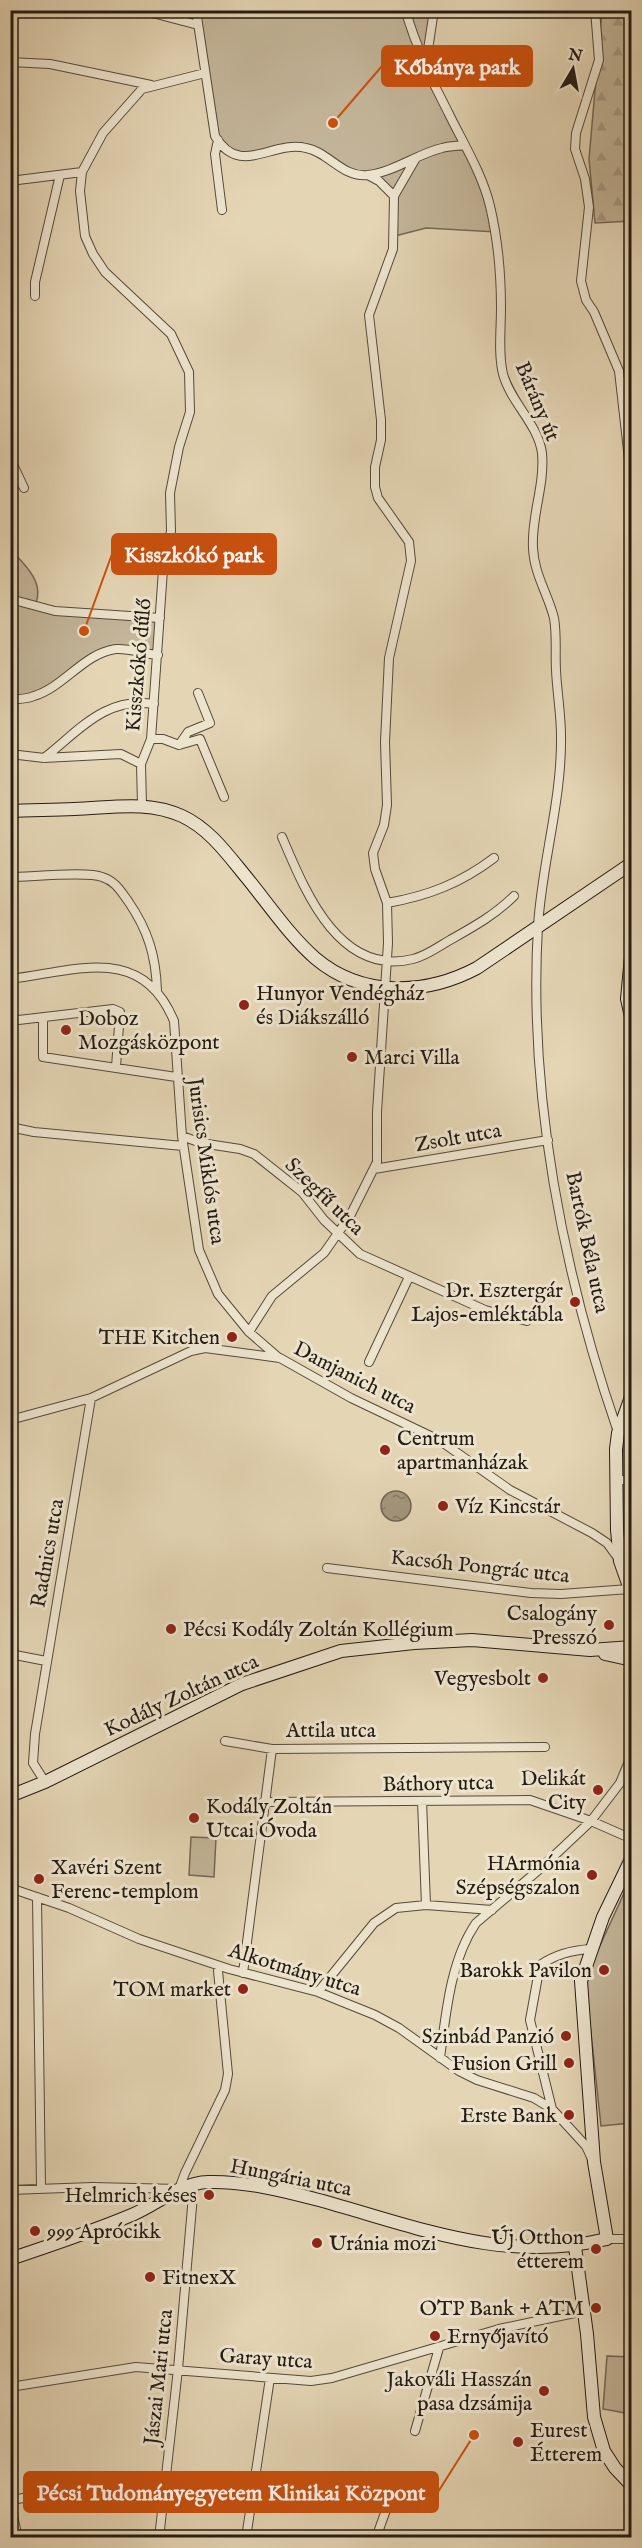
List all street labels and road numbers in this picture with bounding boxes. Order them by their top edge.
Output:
street label: Bárány út [508,358,565,445]
street label: Kisszkókó dűlő [120,597,159,733]
street label: Jurisics Miklós utca [180,1074,231,1247]
street label: Zsolt utca [413,1117,504,1159]
street label: Szegfű utca [278,1152,370,1242]
street label: Bartók Béla utca [558,1169,615,1316]
street label: Damjanich utca [289,1336,421,1421]
street label: Radnics utca [26,1496,71,1610]
street label: Kacsóh Pongrác utca [389,1545,572,1590]
street label: Kodály Zoltán utca [100,1648,264,1744]
street label: Attila utca [285,1718,377,1745]
street label: Báthory utca [382,1770,495,1799]
street label: Alkotmány utca [224,1937,365,2004]
street label: Hungária utca [228,2153,355,2204]
street label: Jászai Mari utca [139,2307,180,2448]
street label: Garay utca [218,2343,314,2376]

